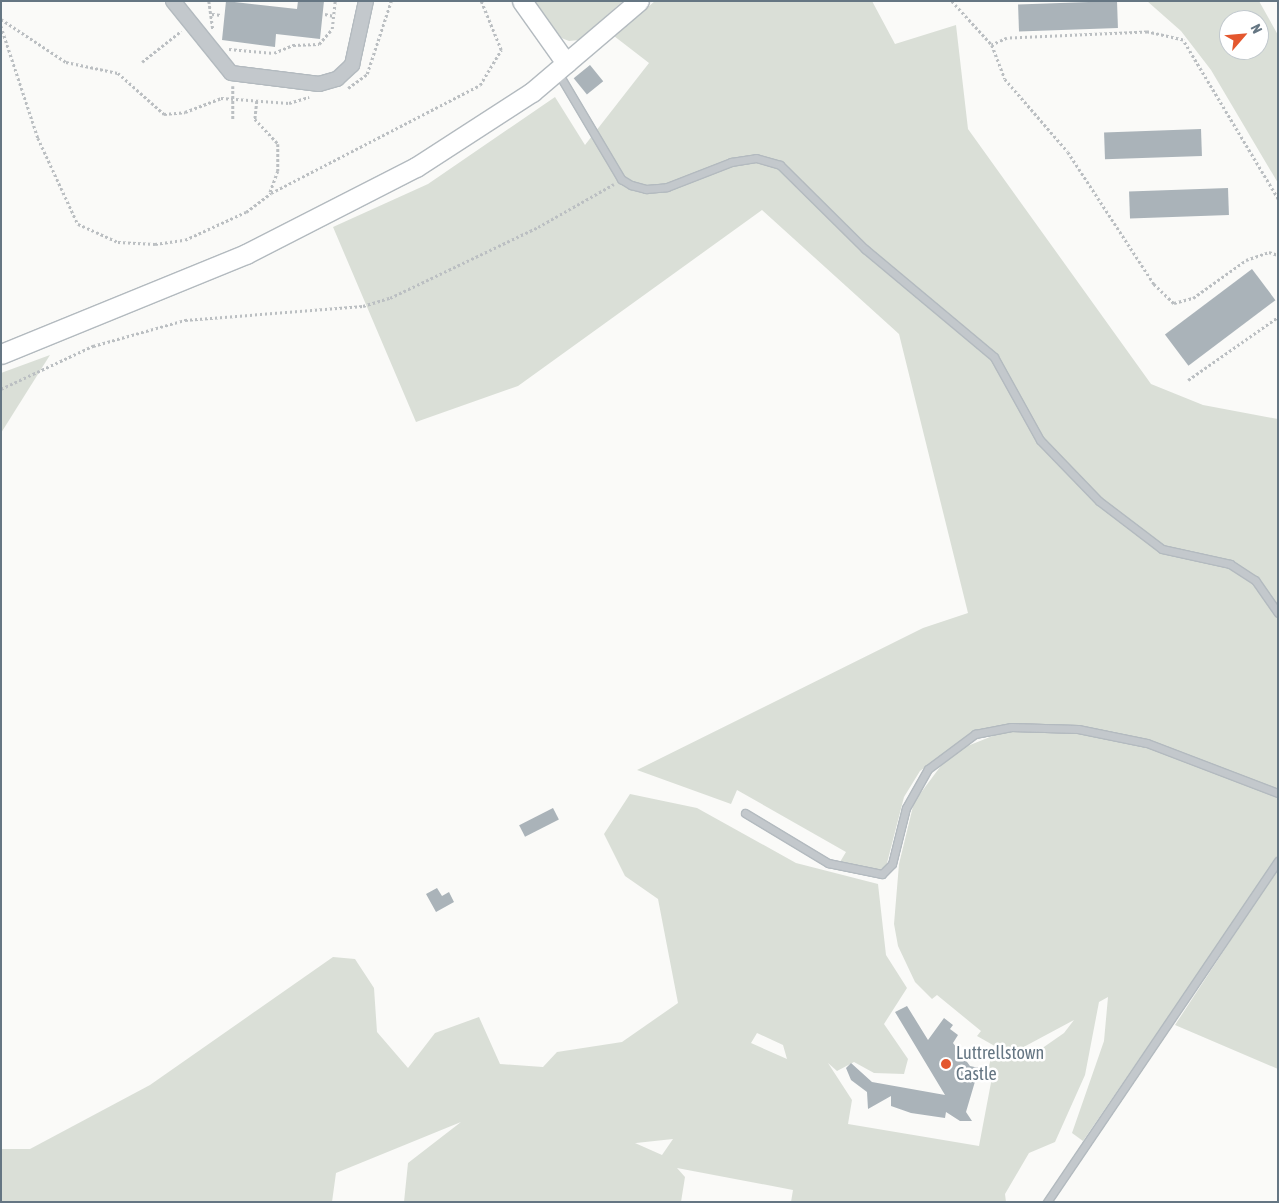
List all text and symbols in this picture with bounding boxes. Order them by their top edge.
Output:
north arrow [1219,10,1269,60]
text: N [1247,21,1265,36]
place label: Luttrellstown Castle [956,1043,1044,1086]
marker: Luttrellstown Castle [940,1058,952,1070]

